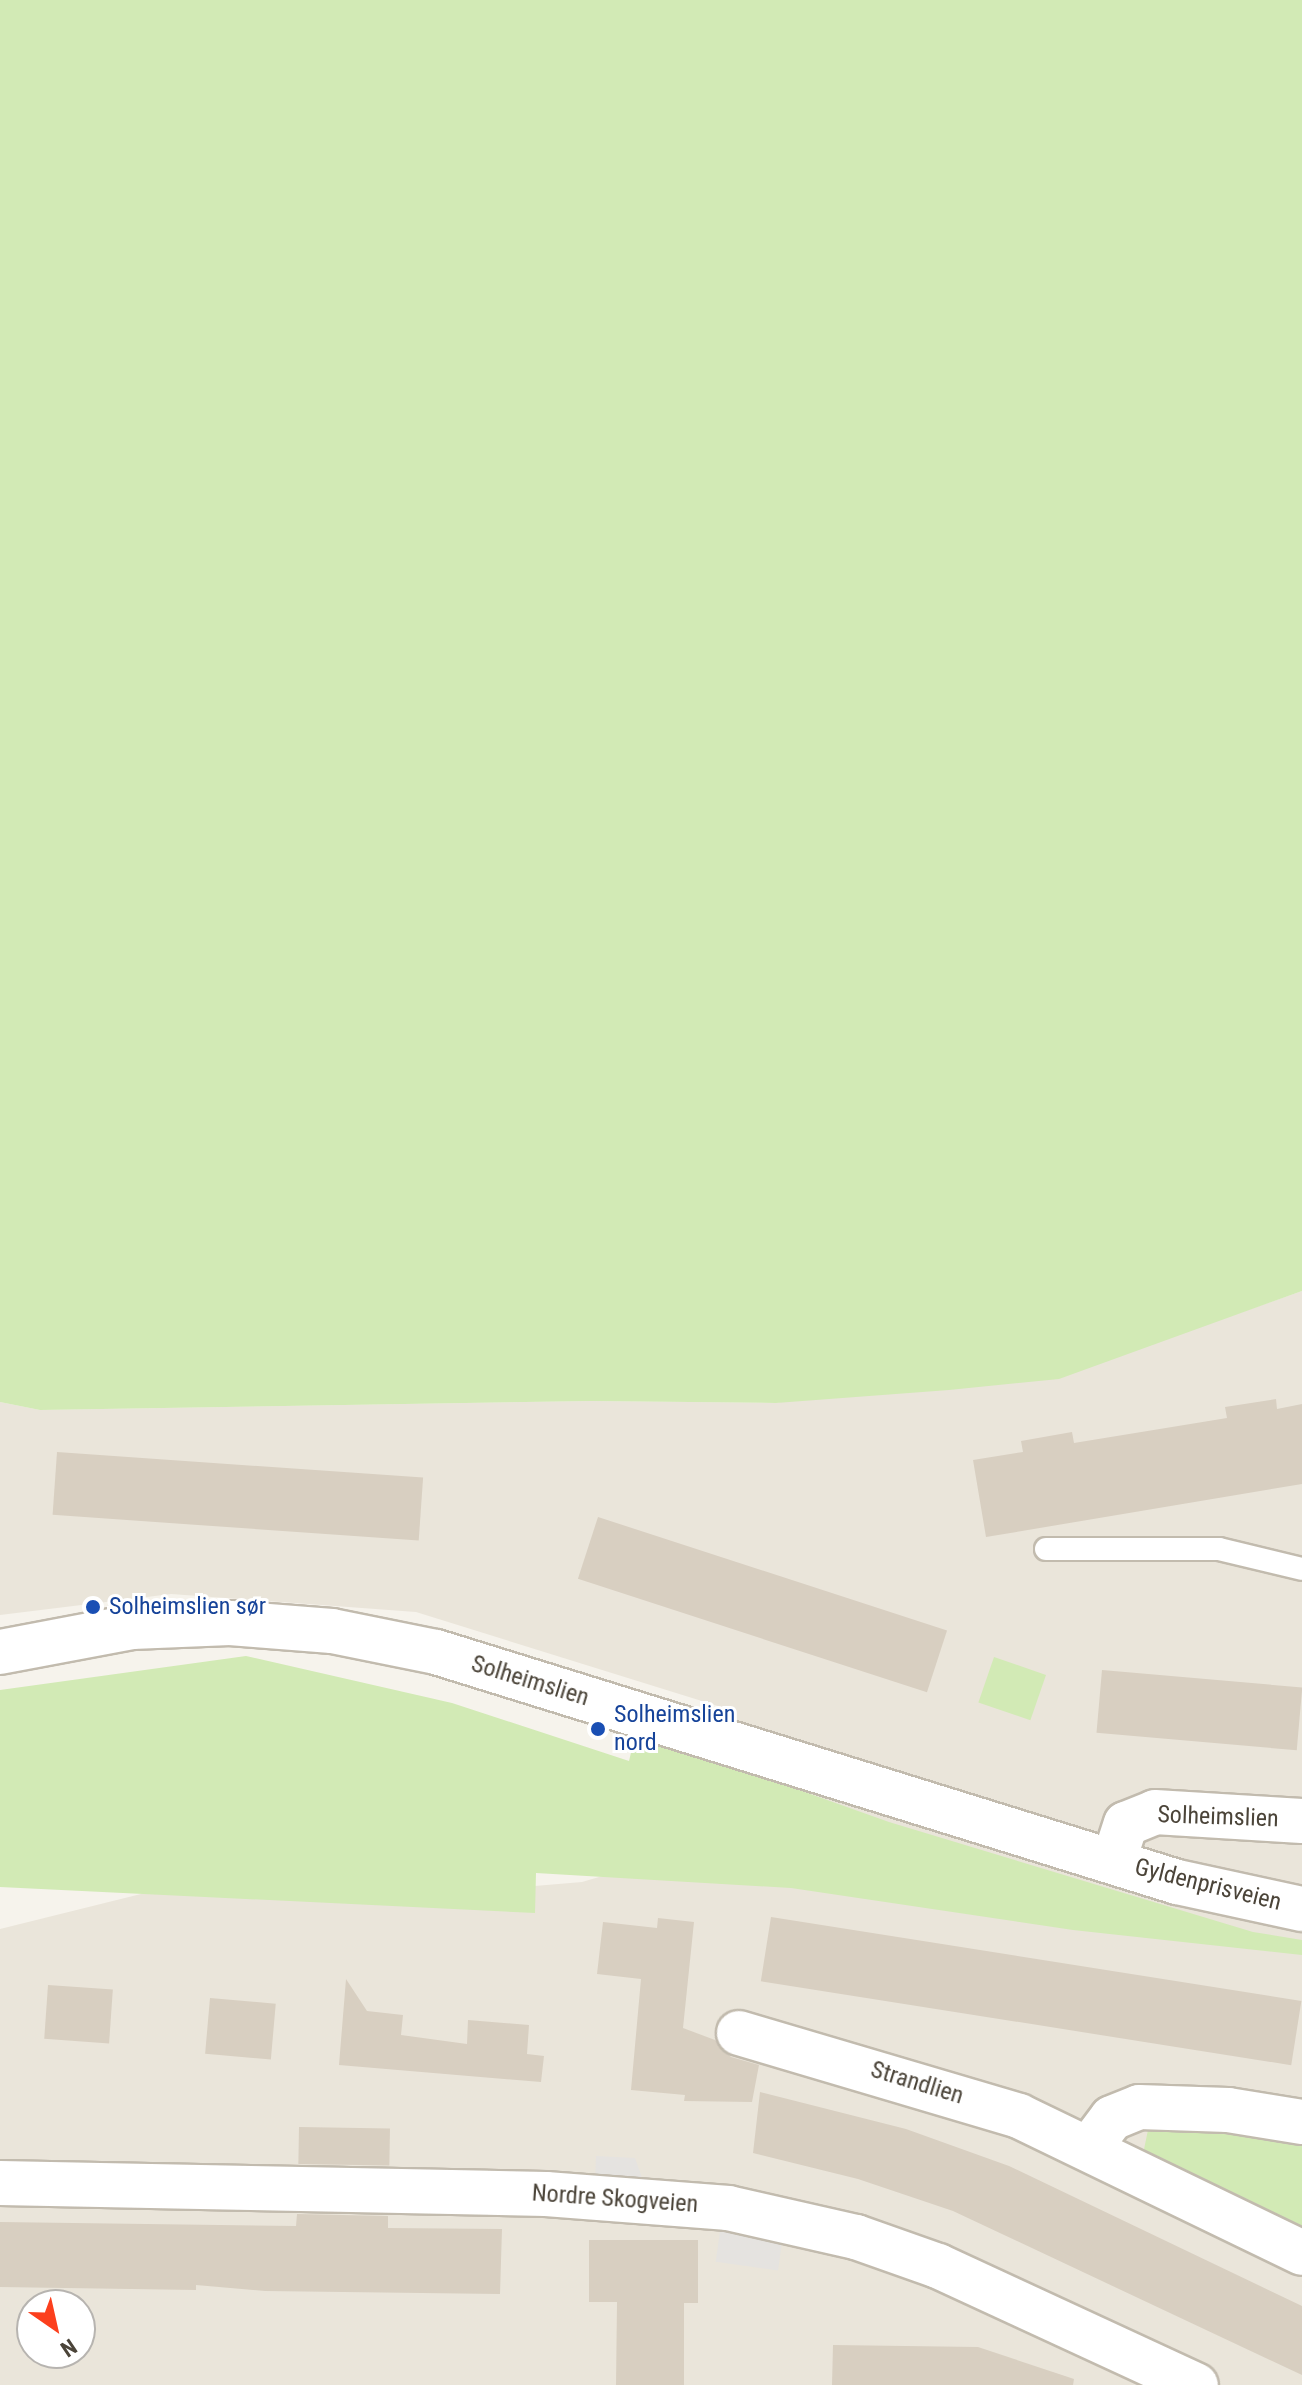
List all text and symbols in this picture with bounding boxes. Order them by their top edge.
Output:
place label: Solheimslien sør [109,1593,266,1621]
marker: Solheimslien sør [84,1598,102,1616]
street label: Solheimslien [468,1650,592,1712]
place label: Solheimslien nord [614,1701,735,1757]
marker: Solheimslien nord [589,1720,607,1738]
street label: Solheimslien [1157,1800,1279,1834]
street label: Gyldenprisveien [1132,1853,1284,1917]
street label: Strandlien [867,2055,967,2111]
street label: Nordre Skogveien [531,2179,699,2219]
north arrow [16,2289,96,2369]
text: N [56,2334,81,2362]

